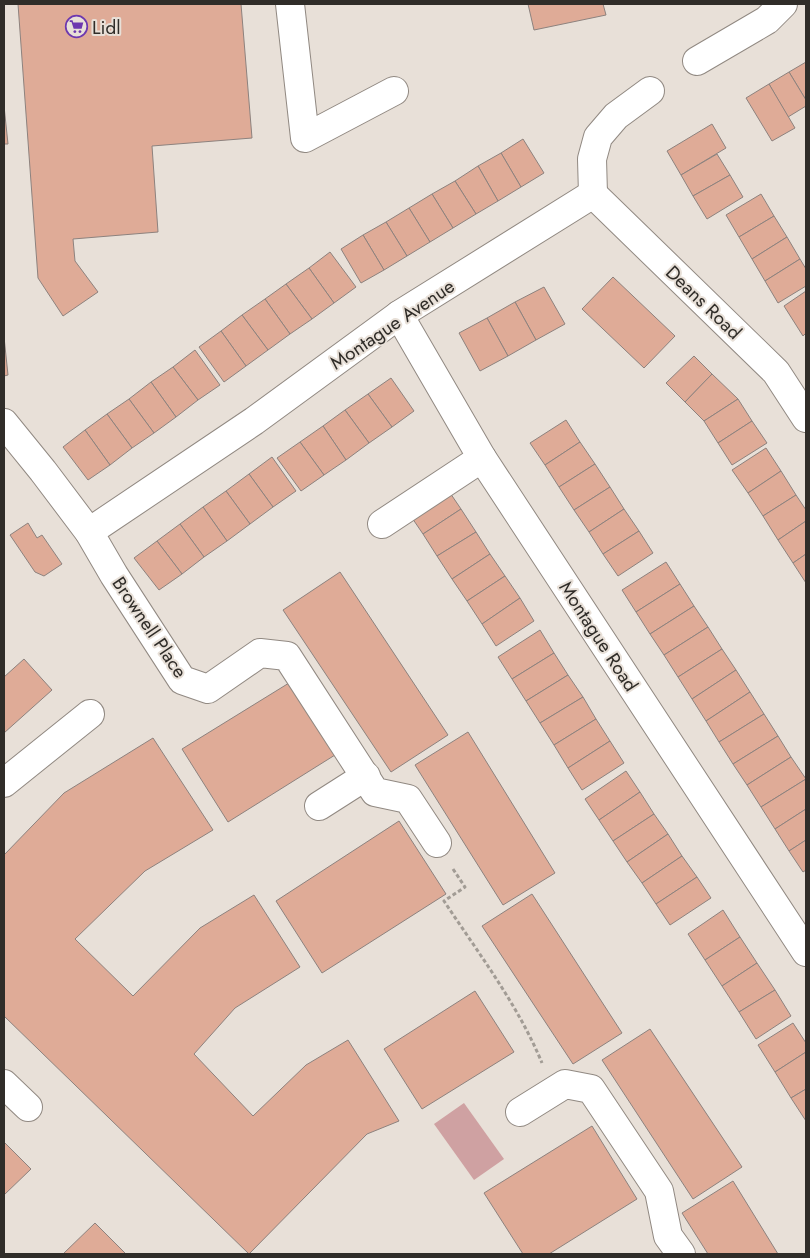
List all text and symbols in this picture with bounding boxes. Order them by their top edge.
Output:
place label: Lidl [92,14,121,41]
supermarket icon: Lidl [64,15,88,39]
street label: Deans Road [660,259,748,345]
street label: Montague Avenue [325,273,460,376]
street label: Brownell Place [106,571,194,683]
street label: Montague Road [553,576,644,697]

